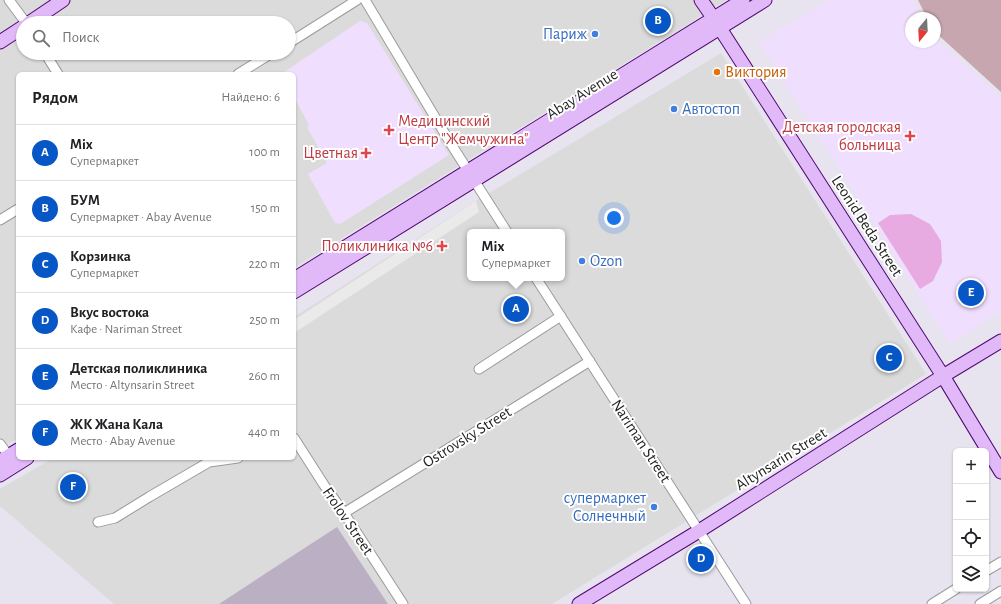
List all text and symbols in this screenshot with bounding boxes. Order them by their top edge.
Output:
pin: B [645,6,671,36]
north arrow [905,12,941,48]
search box [16,16,296,60]
place label: Париж [543,26,588,42]
icon: search [30,27,52,49]
marker: Париж [590,29,600,39]
text: Поиск [62,30,100,45]
place label: Виктория [725,64,787,80]
street label: Abay Avenue [544,66,621,123]
marker: Виктория [712,67,722,77]
text: Рядом [32,89,78,106]
text: Найдено: 6 [221,91,280,104]
place label: Автостоп [682,101,740,117]
marker: Автостоп [669,104,679,114]
place label: Медицинский Центр "Жемчужина" [398,113,529,148]
place label: Детская городская больница [782,119,901,153]
marker: Медицинский Центр "Жемчужина" [383,124,395,136]
marker: Детская городская больница [904,130,916,142]
text: Mix [70,137,93,152]
place label: Цветная [303,145,358,161]
text: A [41,146,49,159]
text: 100 m [249,146,280,159]
marker: Цветная [361,148,371,158]
text: Супермаркет [70,155,139,168]
street label: Leonid Beda Street [829,173,905,279]
text: БУМ [70,193,100,208]
text: B [41,202,49,215]
text: 150 m [251,202,280,215]
your location [604,208,624,228]
text: Супермаркет · Abay Avenue [70,211,212,224]
popup [467,229,565,281]
place label: Поликлиника №6 [321,238,433,254]
text: Mix [482,239,504,254]
marker: Поликлиника №6 [436,240,448,252]
text: Корзинка [70,249,131,264]
place label: Ozon [590,253,622,269]
marker: Ozon [577,256,587,266]
text: Супермаркет [482,257,550,270]
text: C [42,258,48,271]
text: 220 m [249,258,280,271]
text: Супермаркет [70,267,139,280]
pin: E [958,278,984,308]
pin: A [503,294,529,324]
text: Вкус востока [70,305,149,320]
text: D [41,314,49,327]
text: 250 m [249,314,280,327]
text: Кафе · Nariman Street [70,323,182,336]
pin: C [876,343,902,373]
text: Детская поликлиника [70,361,207,376]
text: E [42,370,48,383]
text: 260 m [249,370,280,383]
text: Место · Altynsarin Street [70,379,194,392]
street label: Nariman Street [608,397,674,485]
street label: Ostrovsky Street [420,403,515,471]
text: ЖК Жана Кала [70,417,163,432]
street label: Altynsarin Street [733,425,830,494]
text: F [42,426,48,439]
text: 440 m [248,426,280,439]
text: Место · Abay Avenue [70,435,175,448]
map controls [953,448,989,592]
button: + [953,448,989,484]
pin: F [60,472,86,502]
street label: Frolov Street [320,484,376,558]
button: − [953,484,989,520]
place label: супермаркет Солнечный [564,490,646,524]
marker: супермаркет Солнечный [649,502,659,512]
button: locate [953,520,989,556]
pin: D [688,544,714,574]
button: layers [953,556,989,592]

